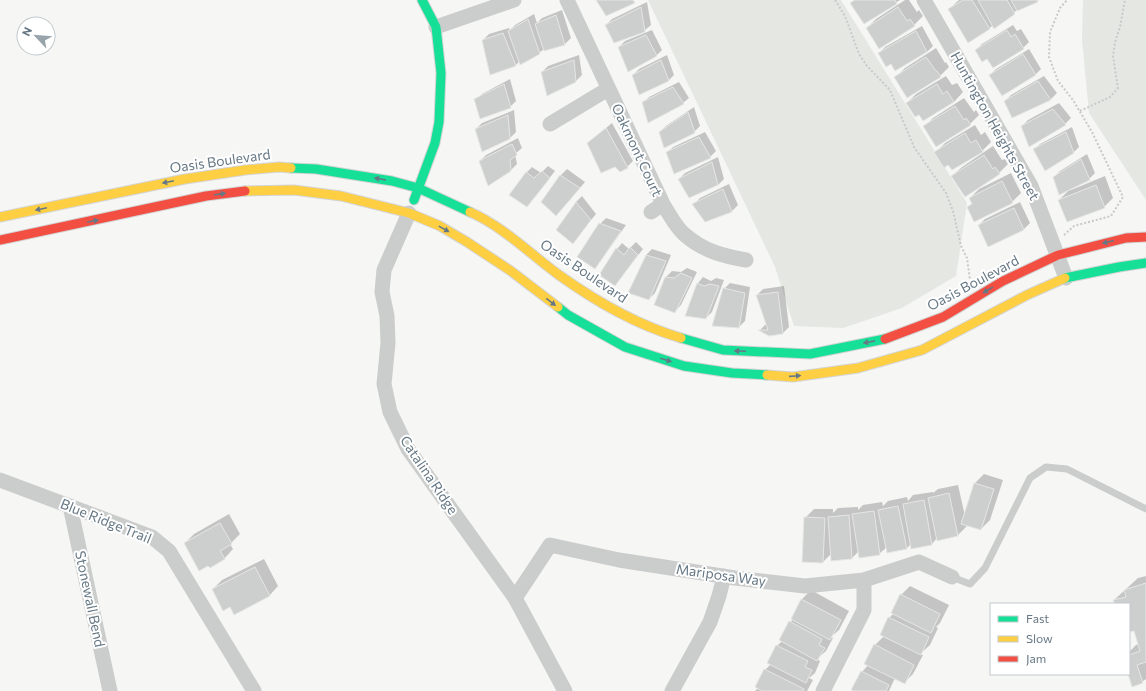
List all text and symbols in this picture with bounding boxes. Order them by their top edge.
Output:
north arrow [16,16,56,56]
text: N [19,25,34,38]
street label: Huntington Heights Street [947,48,1044,203]
street label: Oakmont Court [609,101,666,199]
street label: Oasis Boulevard [168,145,271,176]
one-way arrow [374,176,386,182]
one-way arrow [162,180,174,186]
one-way arrow [214,191,226,197]
one-way arrow [35,206,47,212]
one-way arrow [87,217,99,223]
one-way arrow [438,226,450,232]
street label: Oasis Boulevard [537,235,631,306]
one-way arrow [1101,240,1114,246]
street label: Oasis Boulevard [924,251,1022,314]
one-way arrow [982,287,994,294]
one-way arrow [546,298,557,307]
one-way arrow [863,340,875,346]
one-way arrow [734,347,746,354]
one-way arrow [661,357,673,363]
one-way arrow [789,373,801,380]
street label: Catalina Ridge [397,432,462,517]
street label: Blue Ridge Trail [58,495,154,547]
street label: Stonewall Bend [72,549,109,649]
street label: Mariposa Way [675,560,767,589]
legend [990,603,1130,675]
text: Fast [1026,611,1049,625]
text: Slow [1026,631,1053,645]
text: Jam [1026,651,1046,666]

